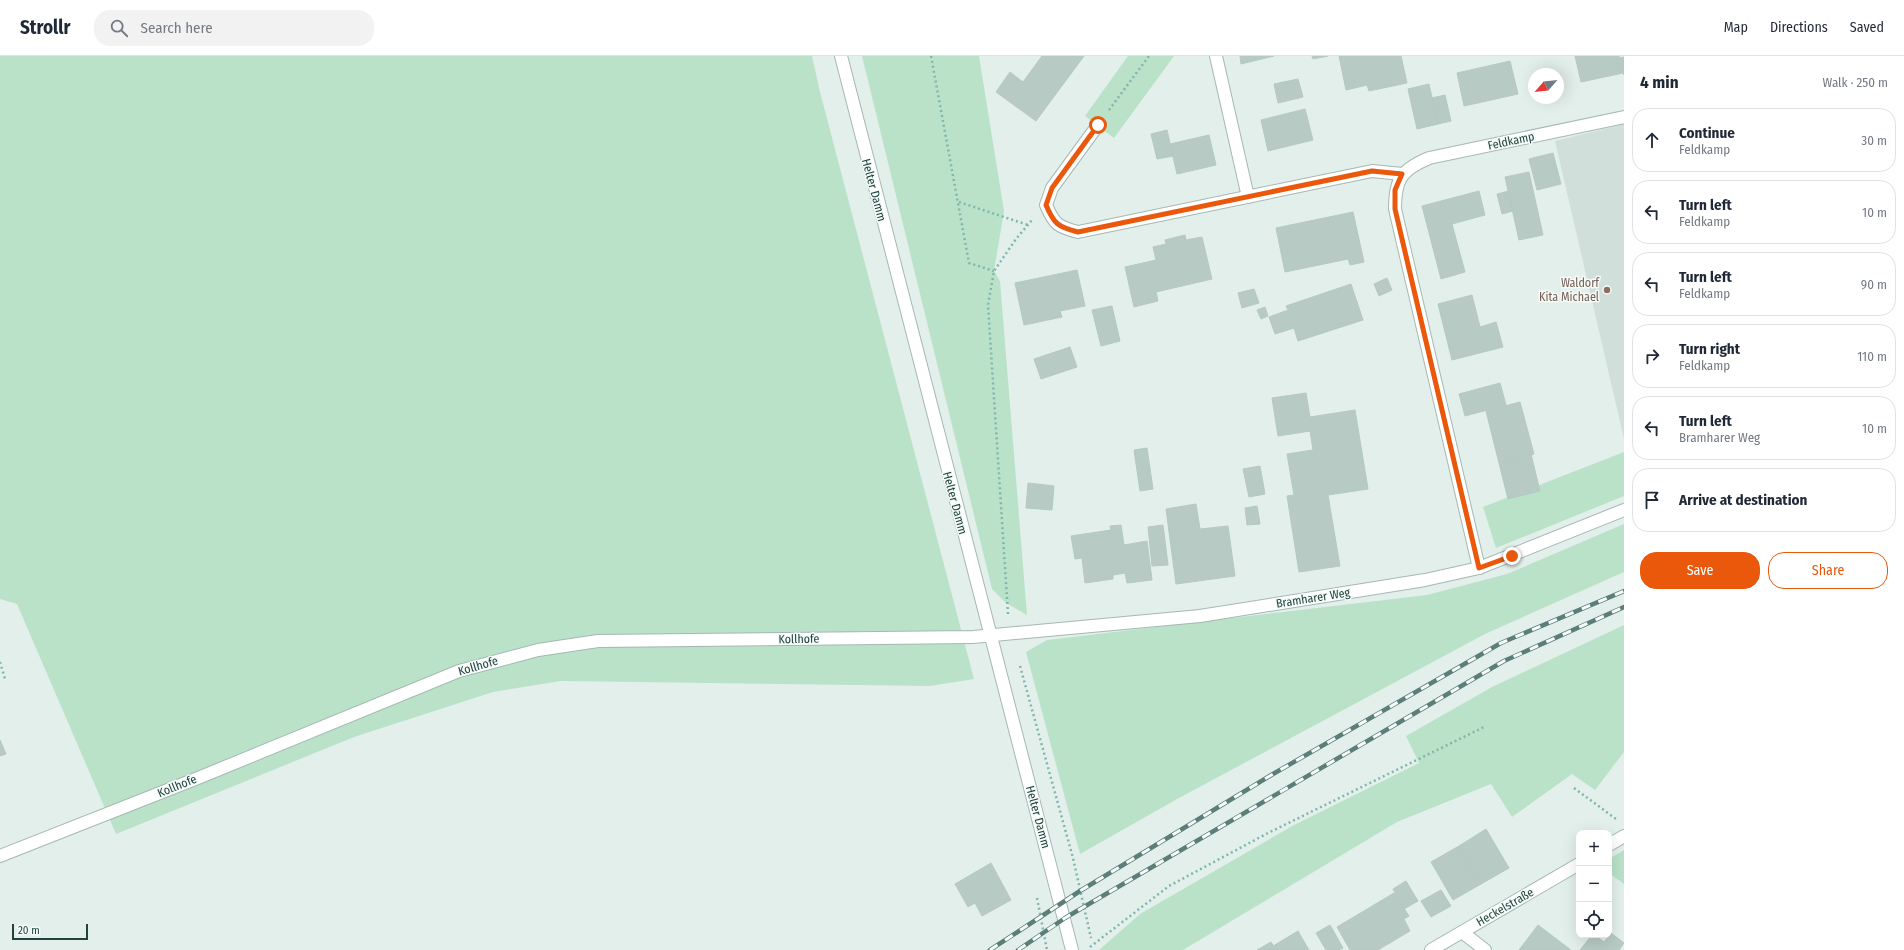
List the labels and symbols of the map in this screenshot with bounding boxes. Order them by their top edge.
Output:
north arrow [1528,68,1564,104]
route start [1089,116,1107,134]
street label: Feldkamp [1486,129,1536,153]
street label: Helter Damm [859,157,889,223]
place label: Waldorf Kita Michael [1539,276,1600,304]
marker: Waldorf Kita Michael [1602,285,1612,295]
street label: Helter Damm [940,470,970,536]
route end [1503,547,1521,565]
street label: Bramharer Weg [1275,585,1351,611]
street label: Kollhofe [778,632,820,646]
street label: Kollhofe [456,654,500,678]
street label: Kollhofe [155,772,199,800]
street label: Helter Damm [1023,784,1053,850]
street label: Heckelstraße [1474,885,1536,929]
scale bar [12,922,88,941]

